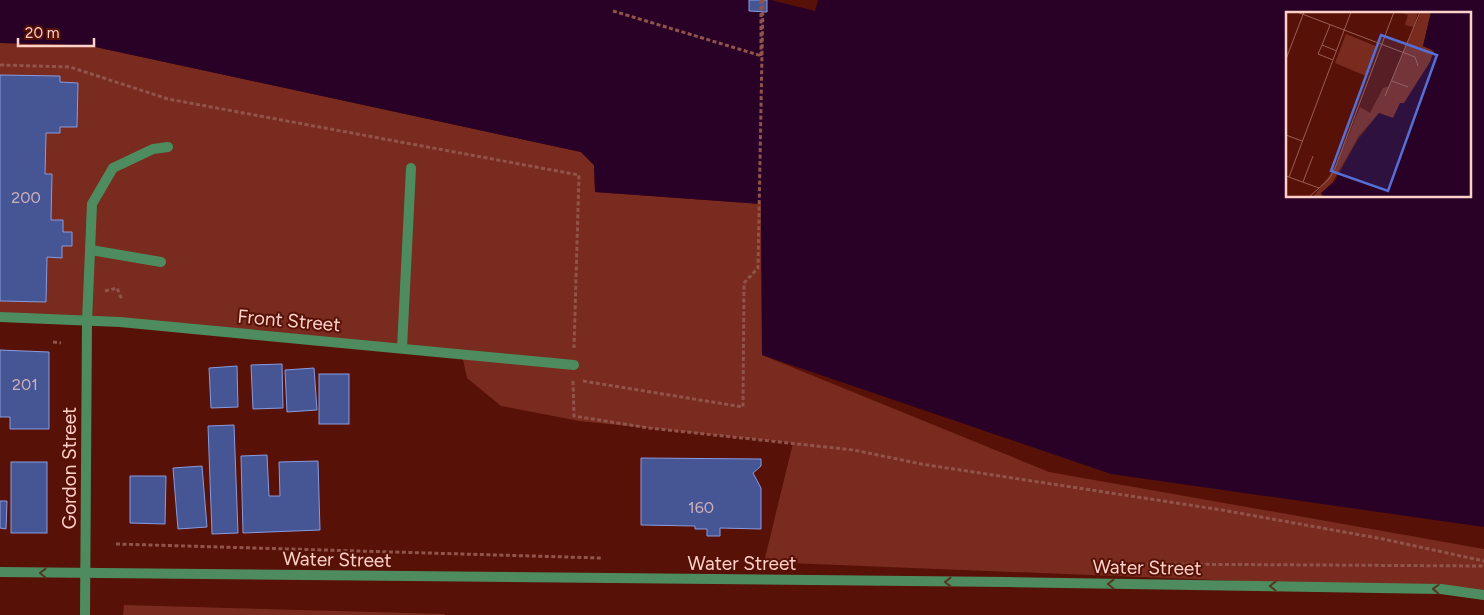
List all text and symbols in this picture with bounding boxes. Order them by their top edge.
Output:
inset map [1286,12,1472,198]
scale bar [18,15,94,47]
text: 20 m [25,24,59,42]
house number: 200 [11,188,41,207]
street label: Front Street [237,305,341,336]
house number: 201 [12,375,38,394]
street label: Gordon Street [58,407,81,529]
house number: 160 [688,498,714,517]
street label: Water Street [282,547,392,572]
street label: Water Street [688,552,796,575]
street label: Water Street [1092,555,1202,580]
one-way arrow [38,568,46,578]
one-way arrow [944,577,952,587]
one-way arrow [1107,578,1115,589]
one-way arrow [1269,581,1276,591]
one-way arrow [1431,584,1439,594]

